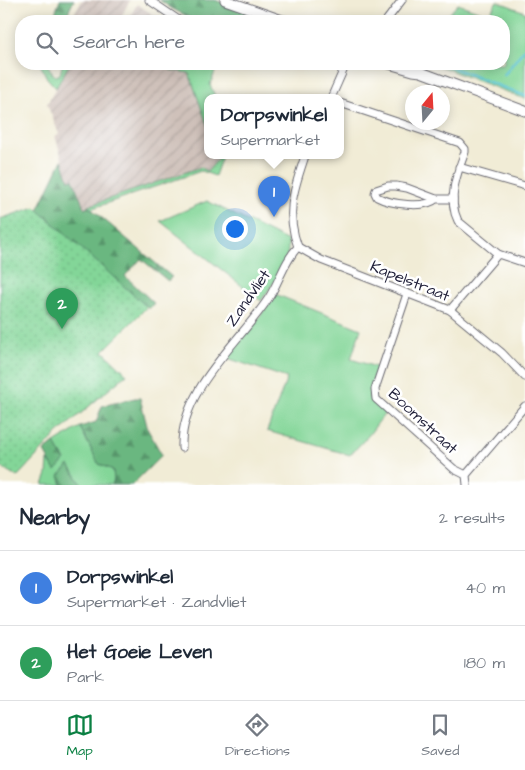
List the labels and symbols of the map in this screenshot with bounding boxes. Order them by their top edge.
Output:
north arrow [405,85,450,130]
pin: 1 [258,176,290,217]
your location [222,216,248,242]
street label: Kapelstraat [367,255,454,307]
street label: Zandvliet [220,265,276,331]
pin: 2 [46,288,78,329]
street label: Boomstraat [383,383,463,459]

